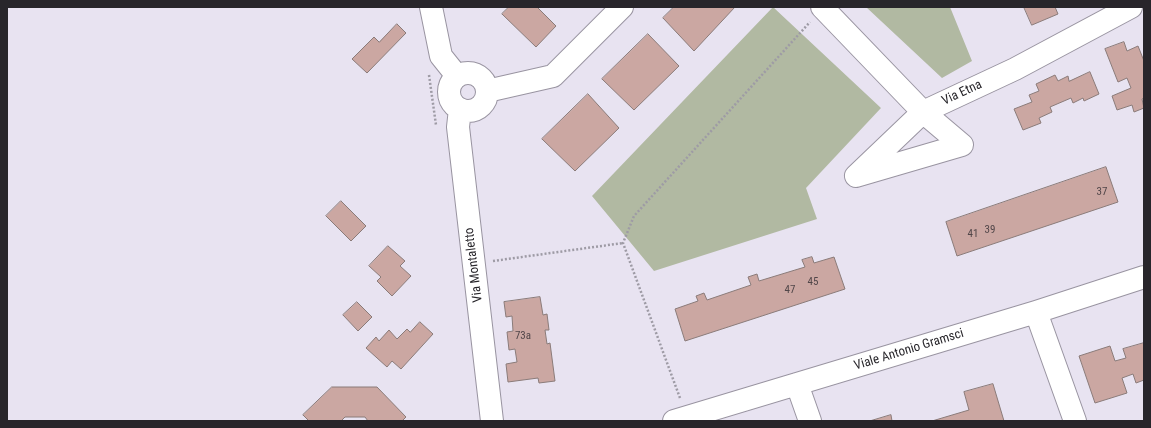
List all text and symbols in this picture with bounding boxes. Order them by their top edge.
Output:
street label: Via Etna [940,77,984,109]
house number: 37 [1097,185,1107,199]
house number: 39 [985,223,995,237]
street label: Via Montaletto [462,227,486,303]
house number: 41 [968,227,978,241]
house number: 45 [808,275,818,289]
house number: 47 [785,283,795,297]
street label: Viale Antonio Gramsci [852,326,966,374]
house number: 73a [515,329,531,343]

